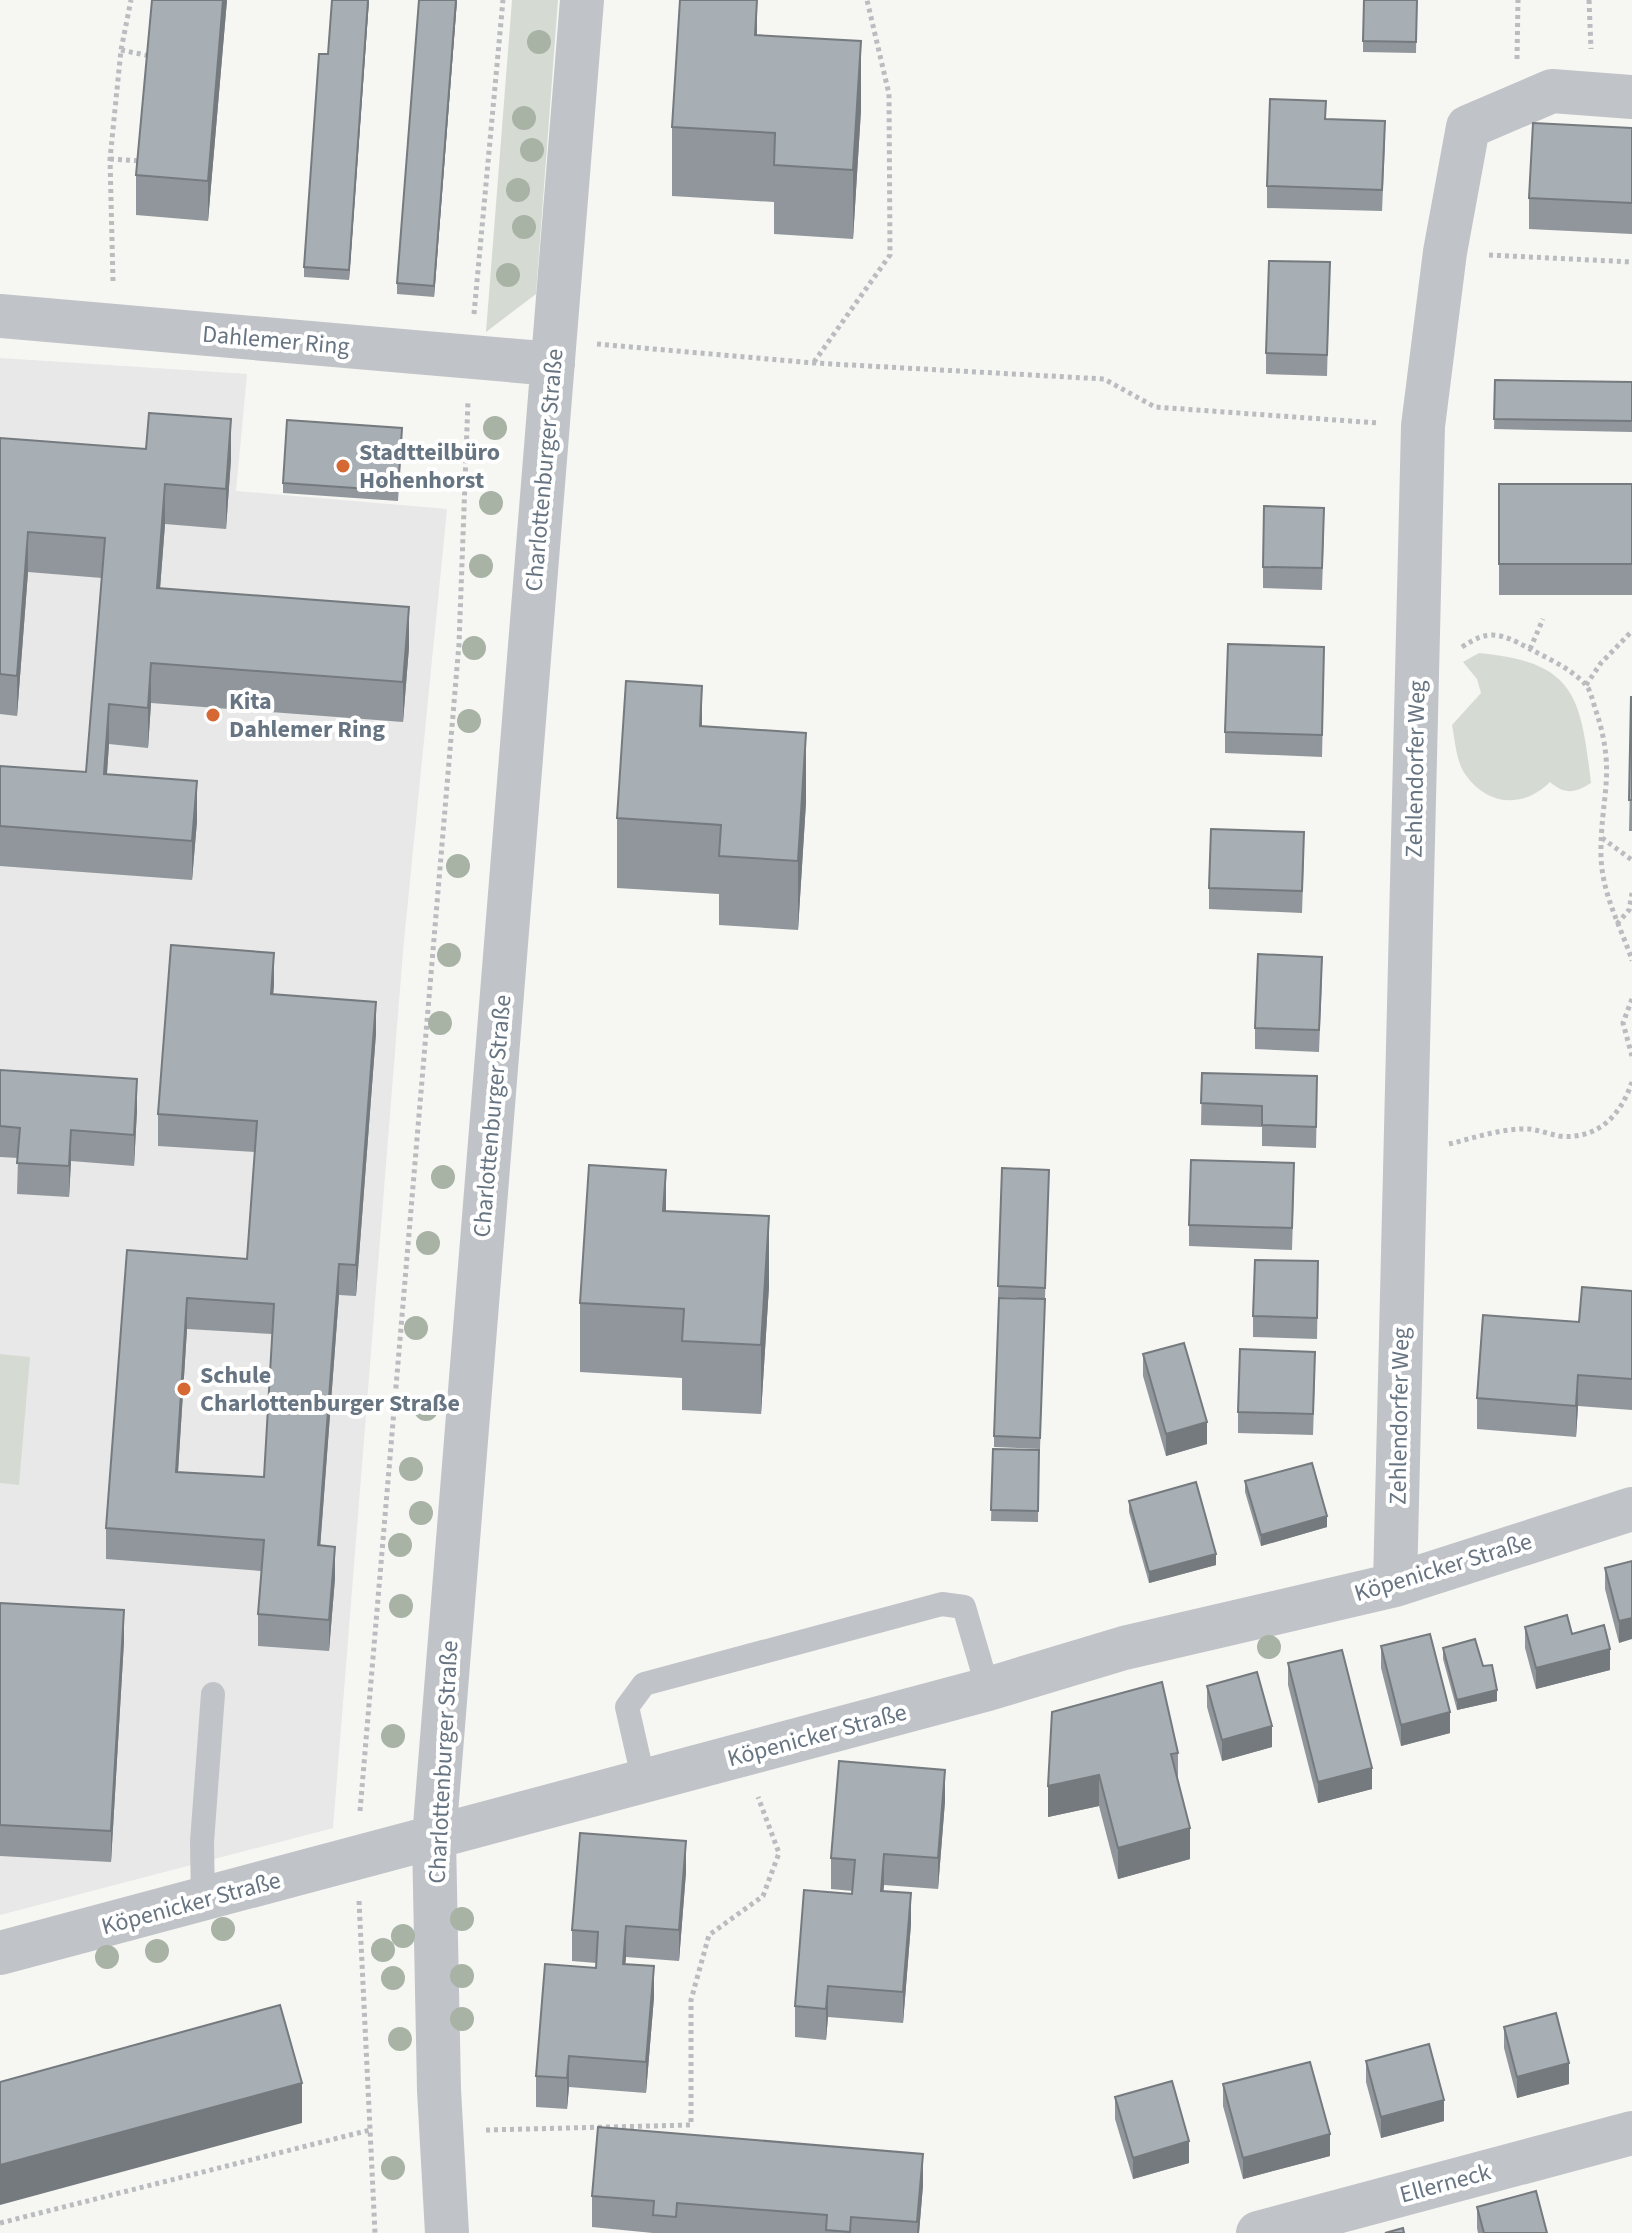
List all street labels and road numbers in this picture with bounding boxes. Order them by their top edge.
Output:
street label: Dahlemer Ring [201,317,351,364]
street label: Charlottenburger Straße [516,347,573,593]
street label: Zehlendorfer Weg [1396,680,1435,858]
street label: Charlottenburger Straße [464,993,521,1239]
street label: Zehlendorfer Weg [1380,1327,1419,1505]
street label: Köpenicker Straße [1350,1524,1536,1611]
street label: Charlottenburger Straße [420,1640,467,1885]
street label: Köpenicker Straße [724,1695,911,1776]
street label: Köpenicker Straße [98,1863,285,1944]
street label: Ellerneck [1396,2155,1495,2212]

